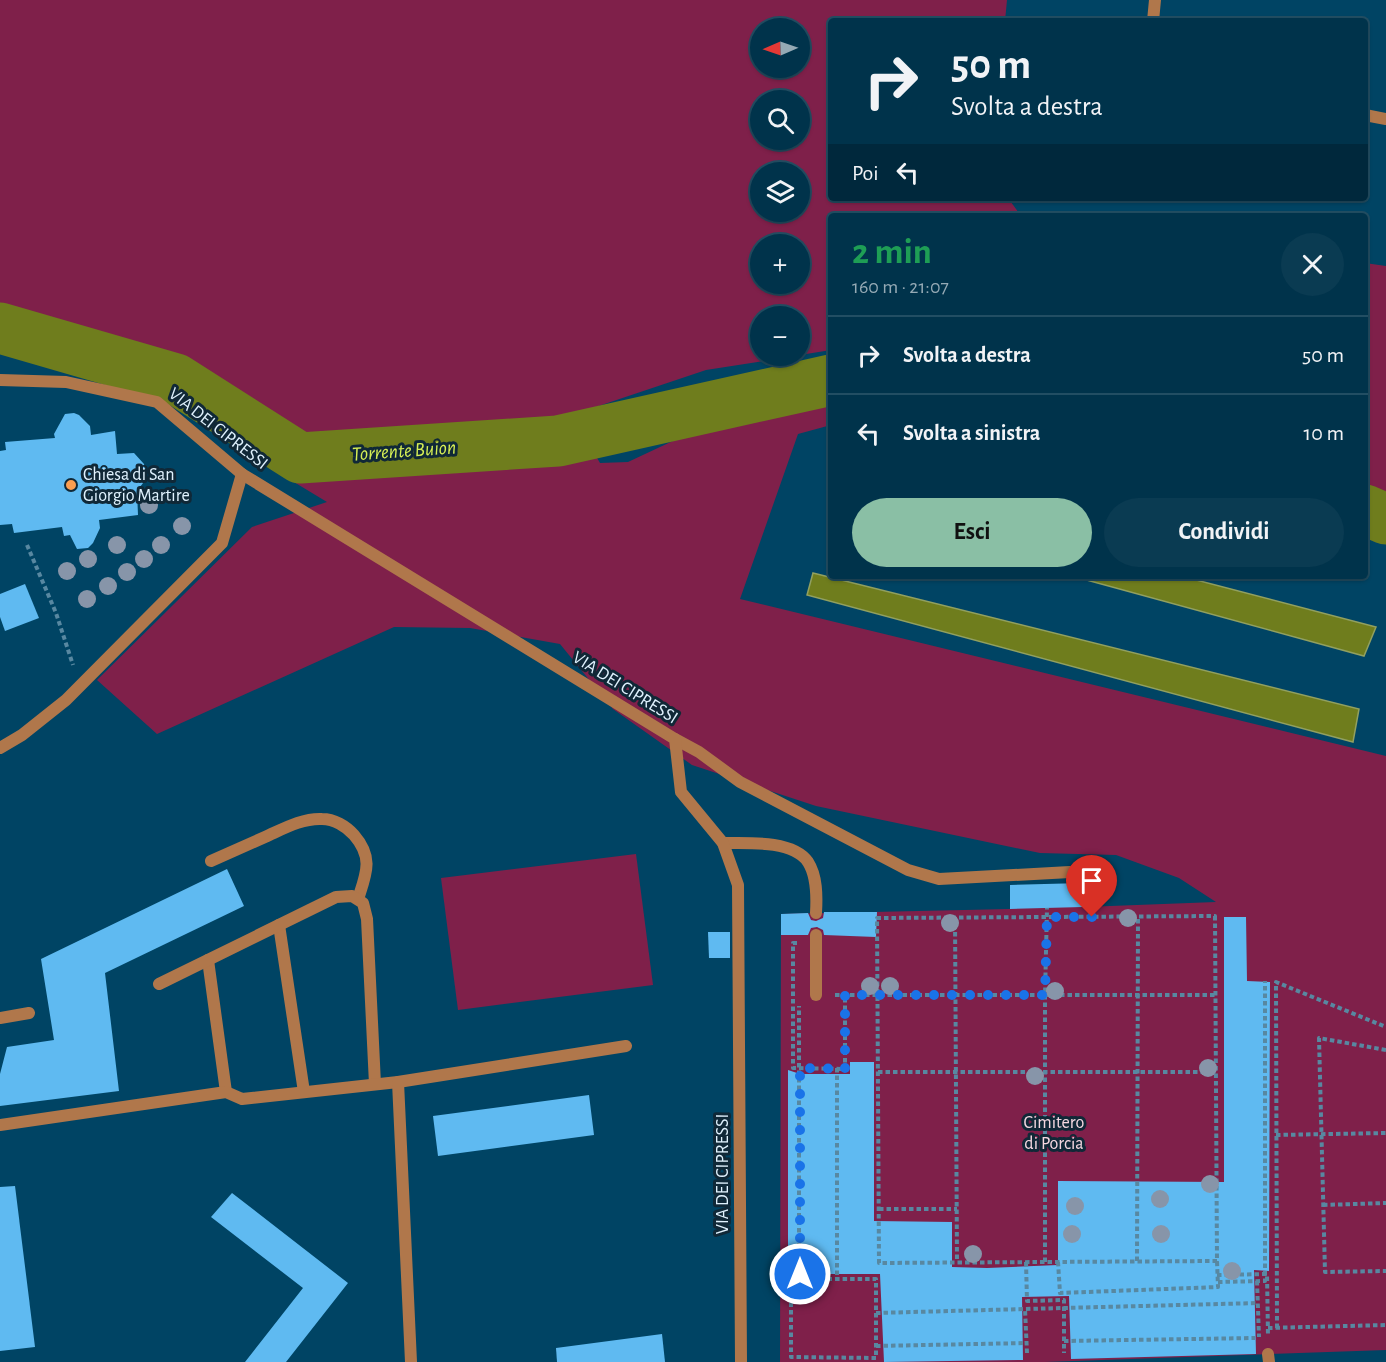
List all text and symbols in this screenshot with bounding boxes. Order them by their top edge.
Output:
north arrow [750,18,810,78]
map controls [750,18,810,366]
icon: right [852,42,930,120]
text: 50 m [951,44,1031,86]
button: search [750,90,810,150]
text: Svolta a destra [951,93,1103,120]
icon: left [891,156,924,189]
button: layers [750,162,810,222]
text: Poi [852,162,879,184]
button: close [1281,233,1344,296]
button: + [750,234,810,294]
text: 2 min [852,234,932,270]
text: 160 m · 21:07 [852,277,949,297]
button: − [750,306,810,366]
icon: right [852,339,885,372]
text: Svolta a destra [903,344,1031,366]
text: 50 m [1302,344,1344,366]
street label: VIA DEI CIPRESSI [165,385,271,473]
icon: left [852,417,885,450]
text: Svolta a sinistra [903,422,1040,444]
text: 10 m [1304,422,1344,444]
water label: Torrente Buion [351,437,457,465]
place label: Chiesa di San Giorgio Martire [83,466,190,505]
marker: Chiesa di San Giorgio Martire [64,478,78,492]
button: Esci [852,498,1092,567]
button: Condividi [1104,498,1344,567]
street label: VIA DEI CIPRESSI [569,648,681,728]
pin [1066,855,1117,917]
icon: arrive [1075,864,1108,897]
street label: VIA DEI CIPRESSI [714,1114,732,1234]
park label: Cimitero di Porcia [1024,1114,1085,1153]
position arrow [768,1242,832,1306]

